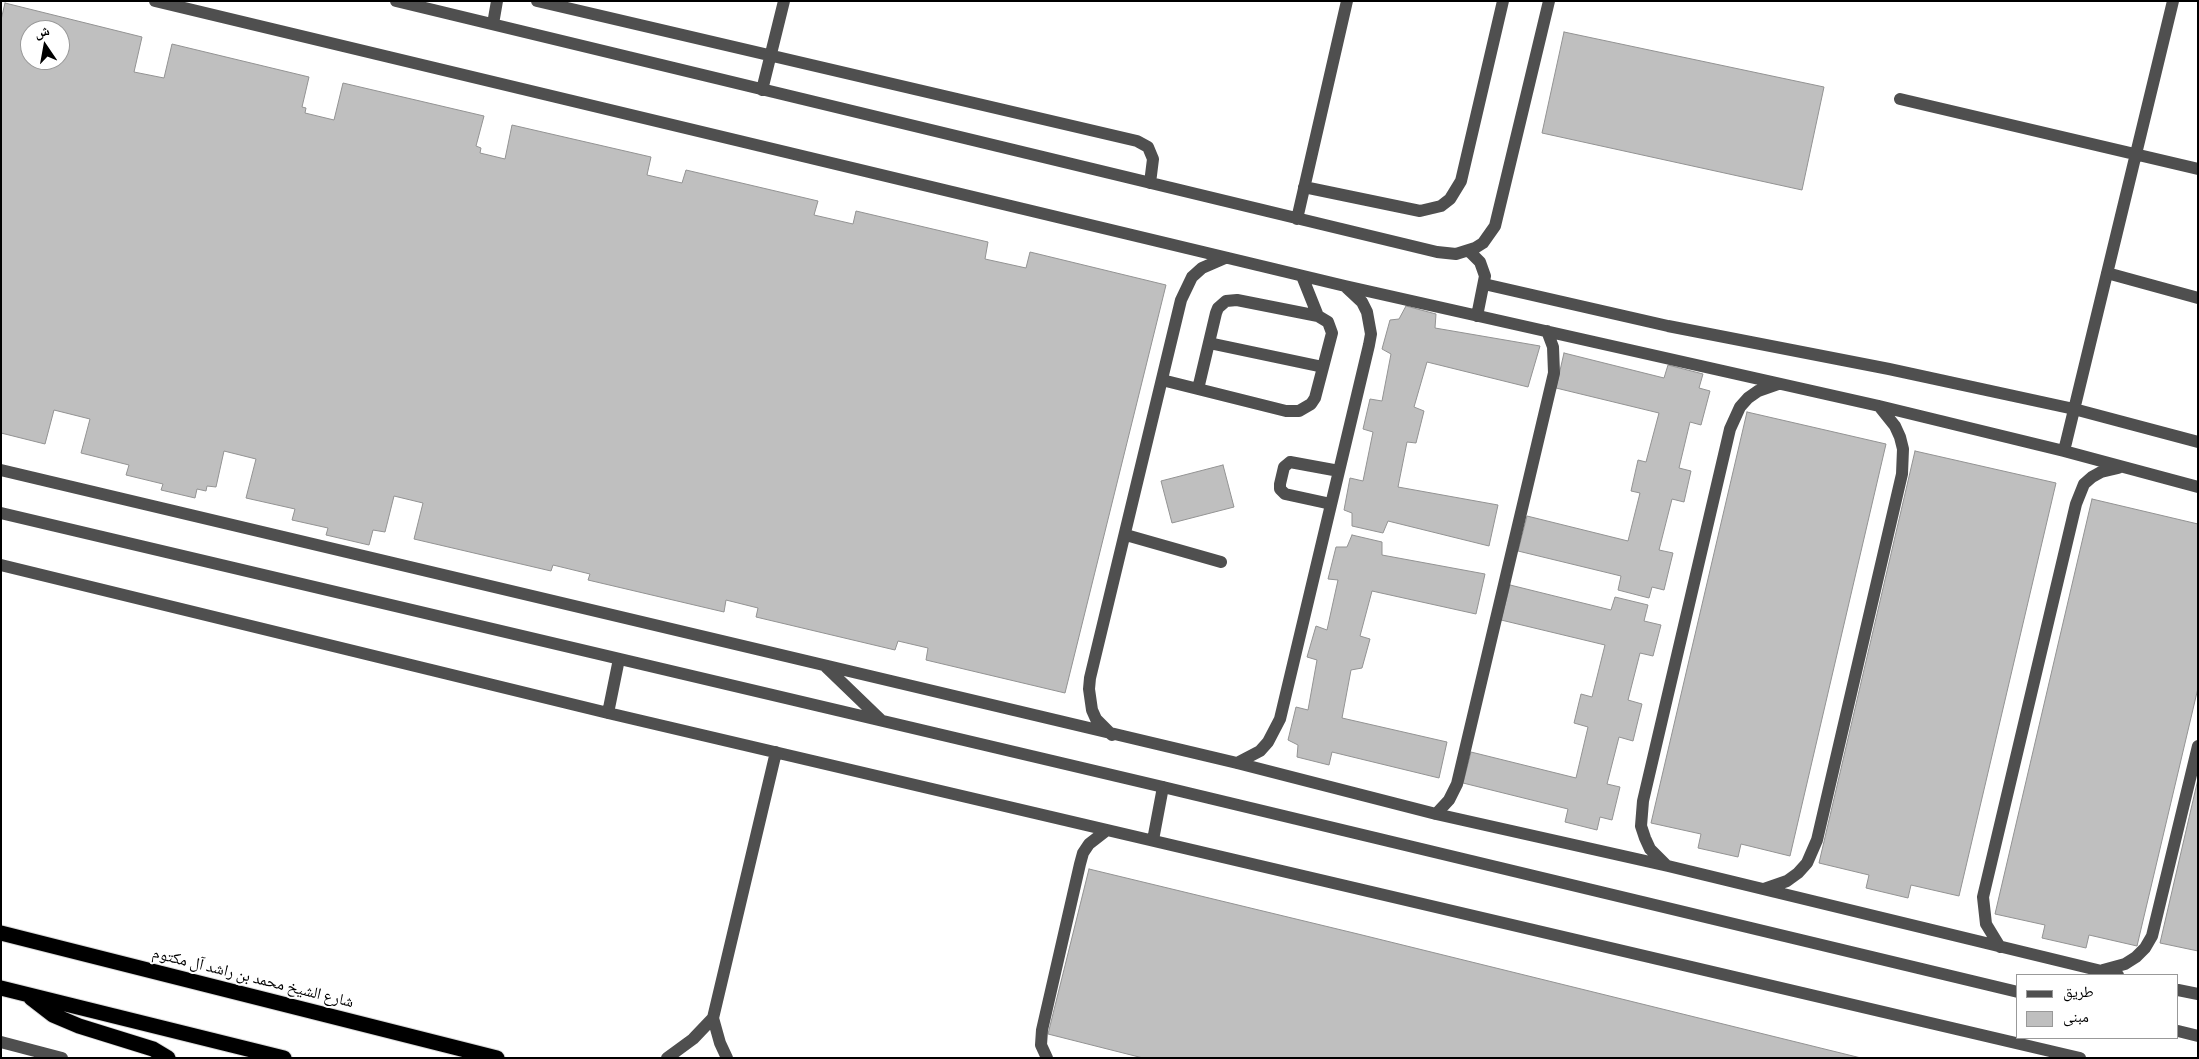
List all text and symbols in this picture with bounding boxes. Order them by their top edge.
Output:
north arrow [20,20,70,70]
text: ش [33,20,51,42]
street label: شارع الشيخ محمد بن راشد آل مكتوم [150,944,356,1012]
legend [2016,974,2179,1039]
text: طريق [2063,981,2094,1002]
text: مبنى [2063,1006,2089,1027]

